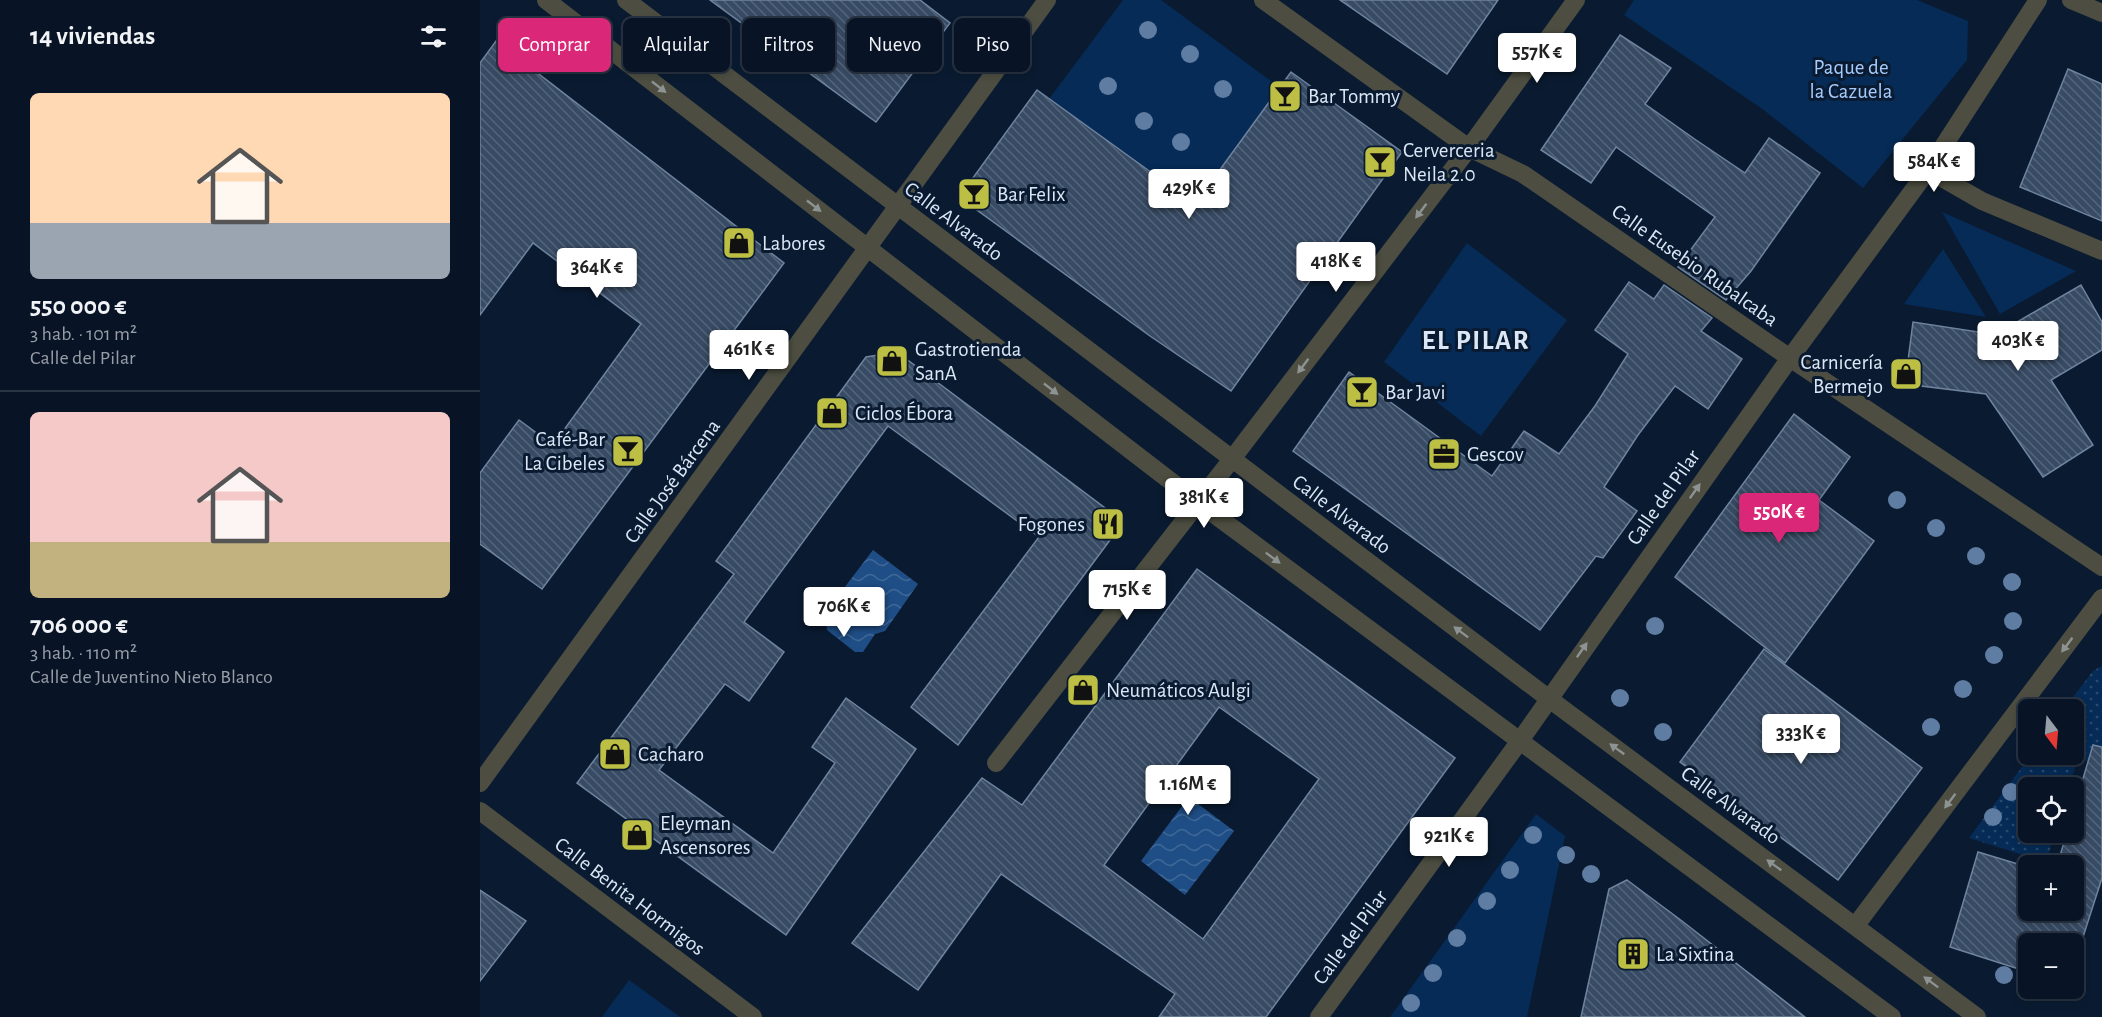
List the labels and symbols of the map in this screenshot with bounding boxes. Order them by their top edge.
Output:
pin: 557K € [1488,33,1586,84]
park label: Paque de la Cazuela [1810,57,1893,102]
bar icon: Bar Tommy [1267,78,1303,114]
one-way arrow [651,81,667,94]
place label: Bar Tommy [1308,86,1400,107]
place label: Cerverceria Neila 2.0 [1403,140,1495,185]
pin: 584K € [1885,142,1983,193]
bar icon: Cerverceria Neila 2.0 [1362,144,1398,180]
pin: 429K € [1140,169,1238,220]
bar icon: Bar Felix [956,176,992,212]
street label: Calle Alvarado [901,178,1007,265]
place label: Bar Felix [997,184,1065,205]
one-way arrow [806,200,821,212]
street label: Calle Eusebio Rubalcaba [1608,200,1782,331]
one-way arrow [1415,203,1427,219]
shop icon: Labores [721,225,757,261]
place label: Labores [762,233,826,254]
pin: 418K € [1287,242,1385,293]
pin: 364K € [548,248,646,299]
pin: 403K € [1969,321,2067,372]
district label: EL PILAR [1422,327,1530,354]
pin: 461K € [700,330,798,381]
place label: Gastrotienda SanA [915,339,1022,384]
shop icon: Gastrotienda SanA [874,343,910,379]
place label: Carnicería Bermejo [1801,352,1883,397]
shop icon: Carnicería Bermejo [1888,356,1924,392]
one-way arrow [1297,358,1309,374]
bar icon: Bar Javi [1344,374,1380,410]
place label: Bar Javi [1385,382,1446,403]
one-way arrow [1043,383,1059,395]
shop icon: Ciclos Ébora [814,395,850,431]
place label: Ciclos Ébora [855,401,953,424]
street label: Calle José Bárcena [621,415,724,547]
place label: Café-Bar La Cibeles [524,429,605,474]
bar icon: Café-Bar La Cibeles [610,433,646,469]
office icon: Gescov [1426,436,1462,472]
place label: Gescov [1467,444,1524,465]
street label: Calle del Pilar [1623,446,1704,549]
street label: Calle Alvarado [1289,471,1395,558]
pin: 381K € [1155,478,1253,529]
one-way arrow [1689,484,1701,500]
pin: 550K € [1730,493,1828,544]
restaurant icon: Fogones [1090,506,1126,542]
place label: Fogones [1018,514,1085,535]
one-way arrow [1266,552,1281,564]
pin: 715K € [1078,570,1176,621]
pin: 706K € [795,587,893,638]
one-way arrow [1454,627,1469,639]
one-way arrow [2061,637,2073,653]
one-way arrow [1576,643,1588,659]
shop icon: Neumáticos Aulgi [1065,672,1101,708]
place label: Neumáticos Aulgi [1106,680,1251,701]
north arrow [2018,699,2084,765]
pin: 333K € [1752,714,1850,765]
shop icon: Cacharo [597,736,633,772]
one-way arrow [1610,743,1626,755]
place label: Cacharo [638,744,704,765]
street label: Calle Alvarado [1677,763,1784,848]
pin: 1.16M € [1133,765,1243,816]
one-way arrow [1943,793,1956,809]
place label: Eleyman Ascensores [660,813,751,858]
shop icon: Eleyman Ascensores [619,817,655,853]
pin: 921K € [1400,817,1498,868]
street label: Calle Benita Hormigos [551,833,709,959]
one-way arrow [1767,859,1783,871]
street label: Calle del Pilar [1309,886,1392,988]
building icon: La Sixtina [1615,936,1651,972]
place label: La Sixtina [1656,944,1735,965]
one-way arrow [1923,976,1938,988]

